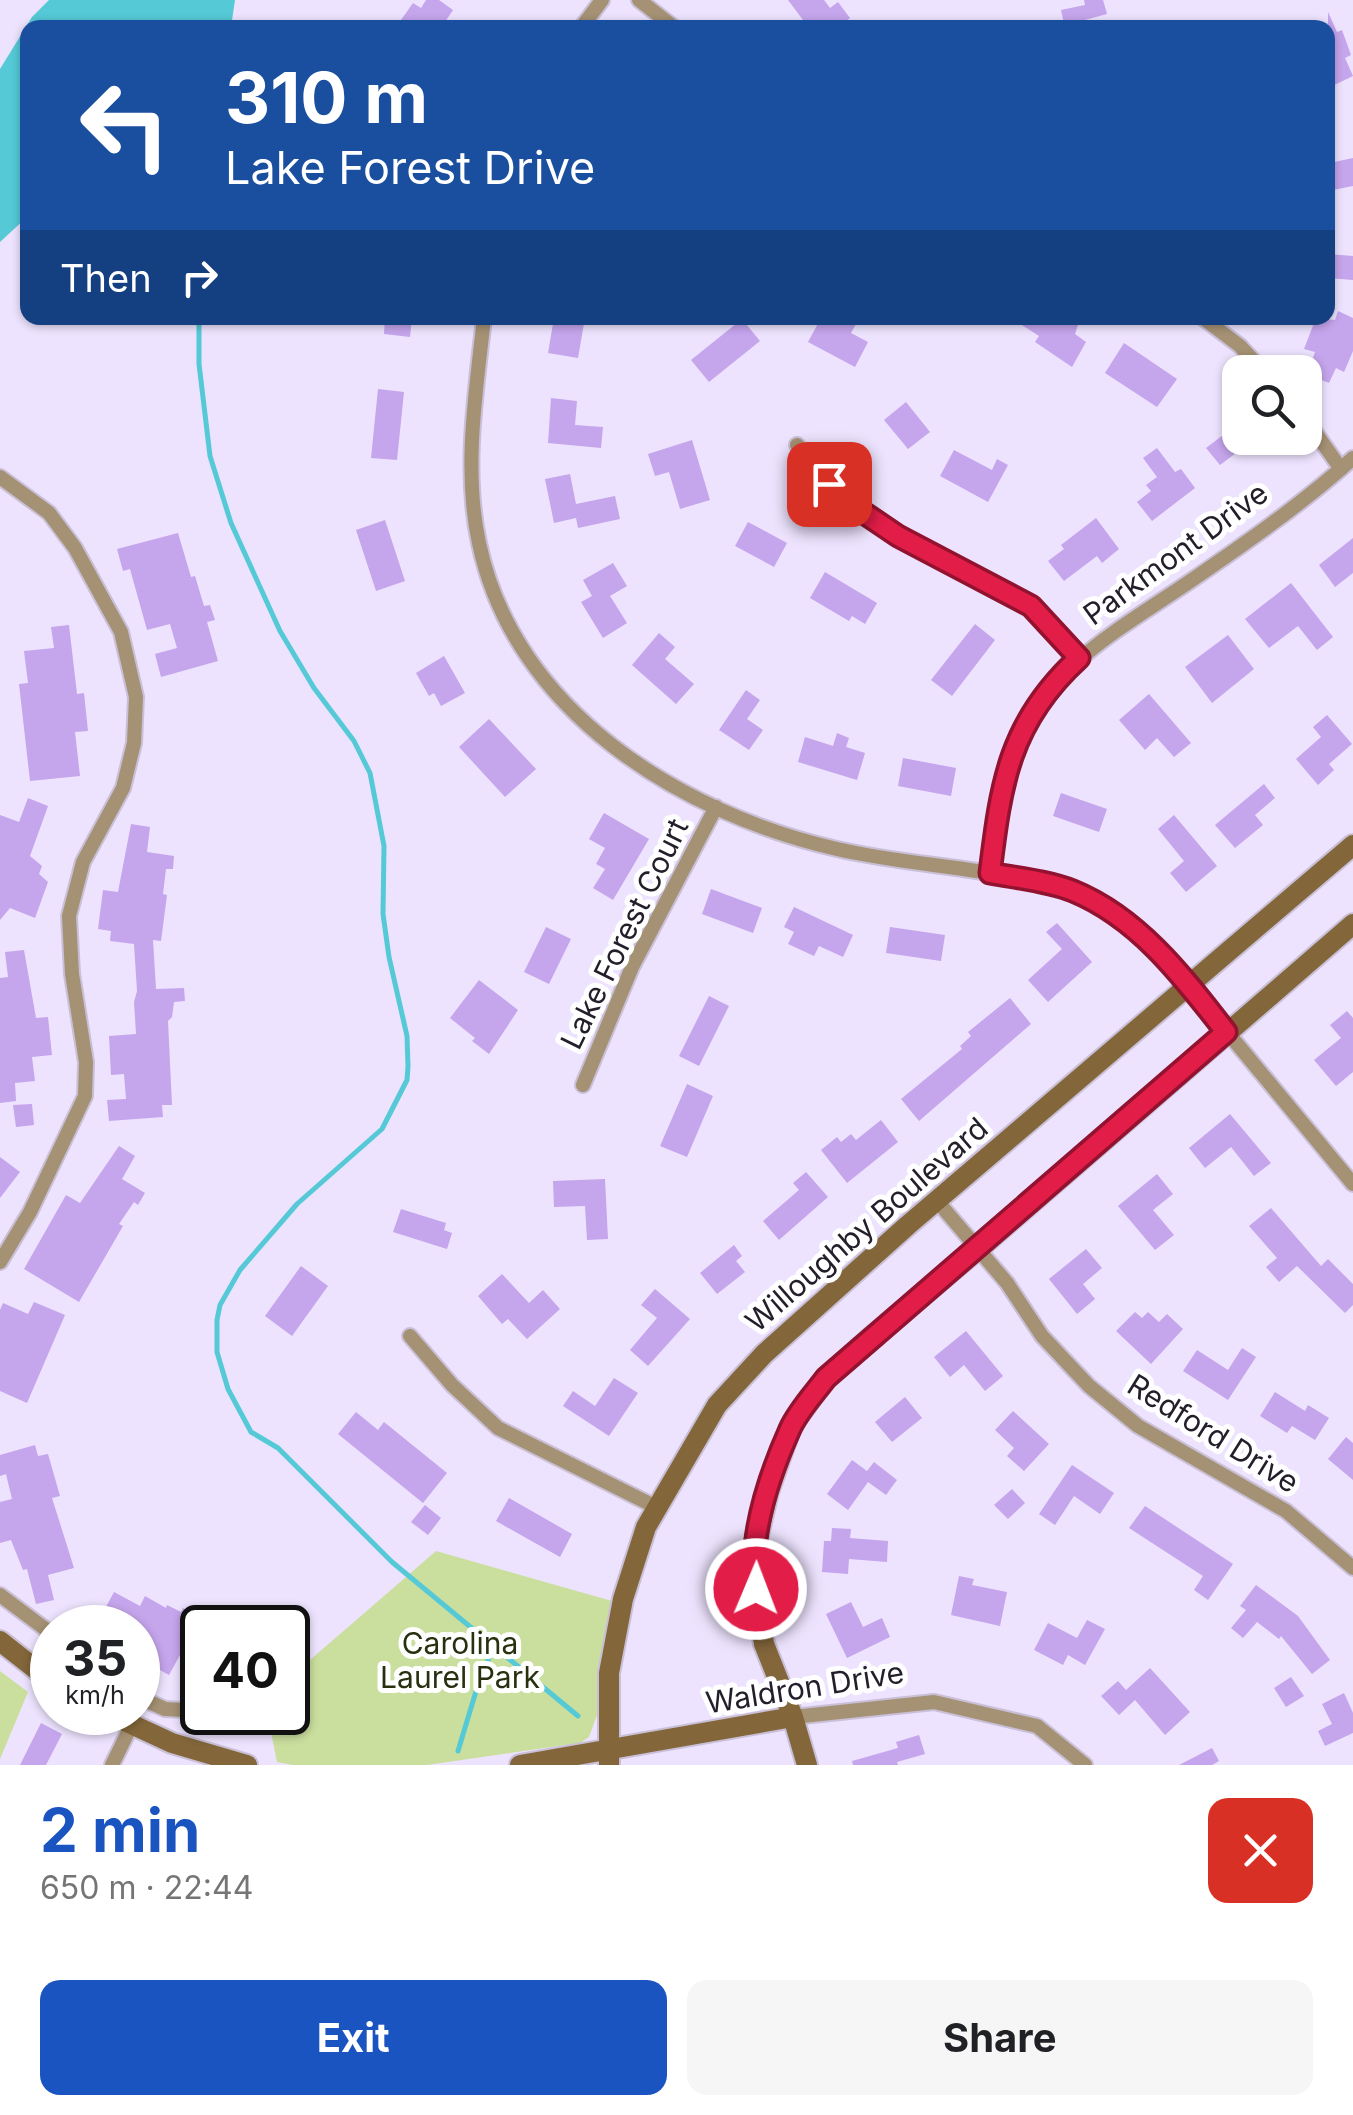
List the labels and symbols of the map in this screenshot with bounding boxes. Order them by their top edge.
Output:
pin [787,442,872,527]
street label: Parkmont Drive [1076,474,1275,632]
street label: Lake Forest Court [553,812,696,1055]
street label: Willoughby Boulevard [738,1109,995,1339]
street label: Redford Drive [1121,1366,1306,1500]
position arrow [704,1537,808,1641]
speed limit sign: 40 [180,1605,310,1735]
park label: Carolina Laurel Park [380,1625,540,1695]
street label: Waldron Drive [703,1654,906,1720]

